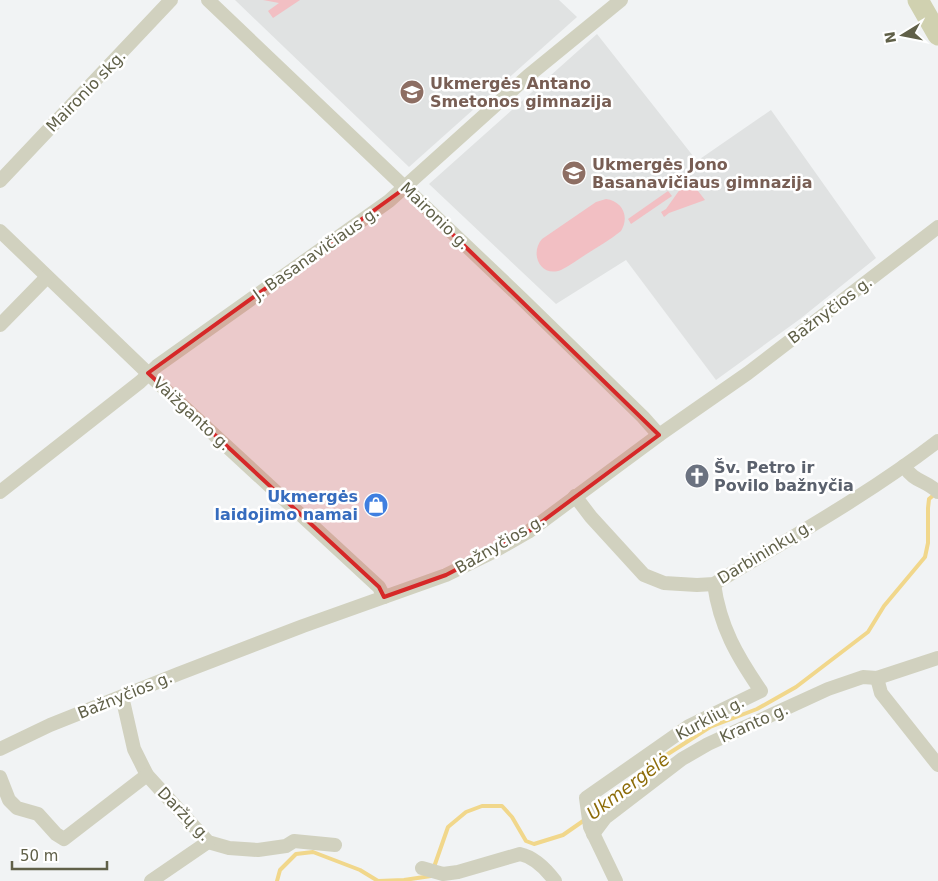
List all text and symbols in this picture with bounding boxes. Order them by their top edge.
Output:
north arrow [878,10,928,60]
text: N [881,30,899,44]
street label: Maironio skg. [42,46,130,136]
place label: Ukmergės Antano Smetonos gimnazija [430,74,612,111]
school or university icon: Ukmergės Antano Smetonos gimnazija [399,79,425,105]
place label: Ukmergės Jono Basanavičiaus gimnazija [592,155,813,192]
school or university icon: Ukmergės Jono Basanavičiaus gimnazija [561,160,587,186]
street label: Maironio g. [396,178,474,254]
street label: J. Basanavičiaus g. [248,202,383,304]
street label: Bažnyčios g. [784,272,876,348]
street label: Vaižganto g. [149,373,235,455]
place label: Šv. Petro ir Povilo bažnyčia [714,458,854,495]
church icon: Šv. Petro ir Povilo bažnyčia [684,463,710,489]
place label: Ukmergės laidojimo namai [214,487,358,524]
shop icon: Ukmergės laidojimo namai [363,492,389,518]
street label: Bažnyčios g. [452,511,548,577]
street label: Darbininkų g. [714,516,816,588]
street label: Bažnyčios g. [75,667,175,723]
street label: Kurklių g. [672,692,748,744]
street label: Kranto g. [717,699,791,747]
water label: Ukmergėlė [582,748,674,824]
street label: Daržų g. [154,783,214,845]
scale bar [12,838,108,870]
text: 50 m [20,847,58,865]

